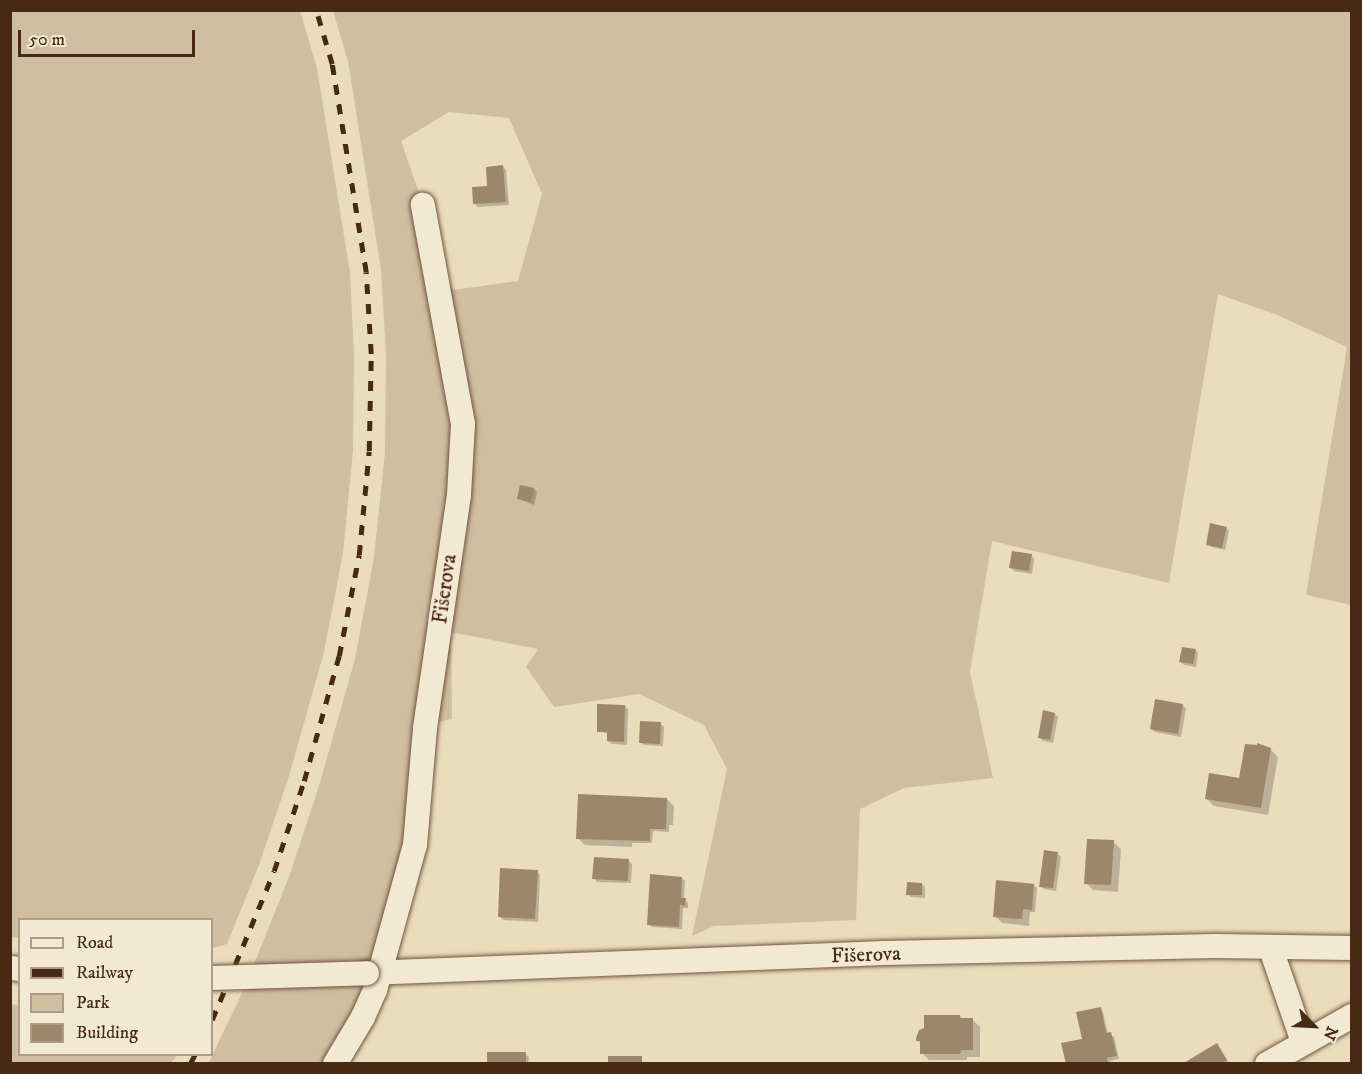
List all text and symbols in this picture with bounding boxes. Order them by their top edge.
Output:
scale bar [21,18,198,56]
text: 50 m [29,29,65,51]
street label: Fišerova [428,552,462,626]
legend [18,918,213,1056]
text: Road [76,932,113,954]
street label: Fišerova [830,941,902,969]
text: Railway [76,962,133,984]
text: Park [76,992,110,1014]
north arrow [1284,996,1344,1056]
text: Building [76,1022,138,1044]
text: N [1319,1023,1342,1043]

